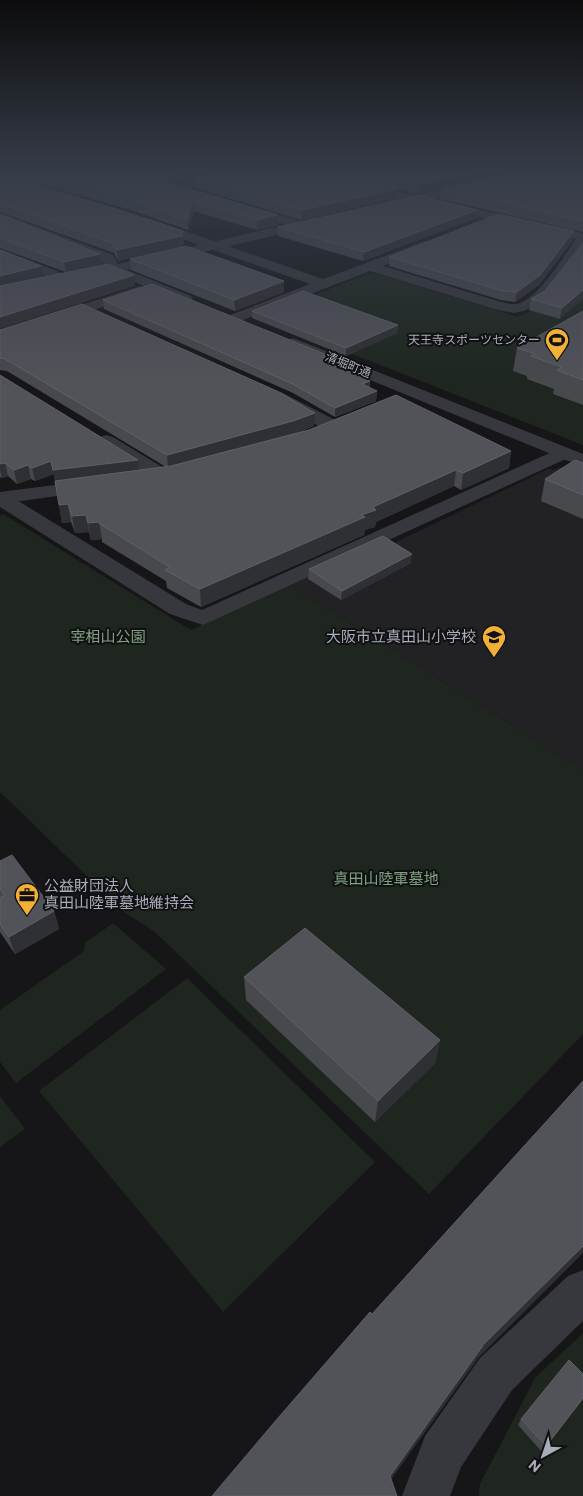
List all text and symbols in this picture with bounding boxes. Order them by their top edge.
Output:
sports icon: 天王寺スポーツセンター [544,327,570,361]
place label: 天王寺スポーツセンター [408,332,540,346]
street label: 清堀町通 [323,349,373,380]
school or university icon: 大阪市立真田山小学校 [481,624,507,658]
park label: 宰相山公園 [70,627,146,645]
place label: 大阪市立真田山小学校 [326,627,476,645]
park label: 真田山陸軍墓地 [333,869,439,887]
place label: 公益財団法人 真田山陸軍墓地維持会 [44,876,194,911]
office icon: 公益財団法人 真田山陸軍墓地維持会 [14,882,40,916]
north arrow [518,1431,568,1481]
text: N [525,1456,544,1476]

